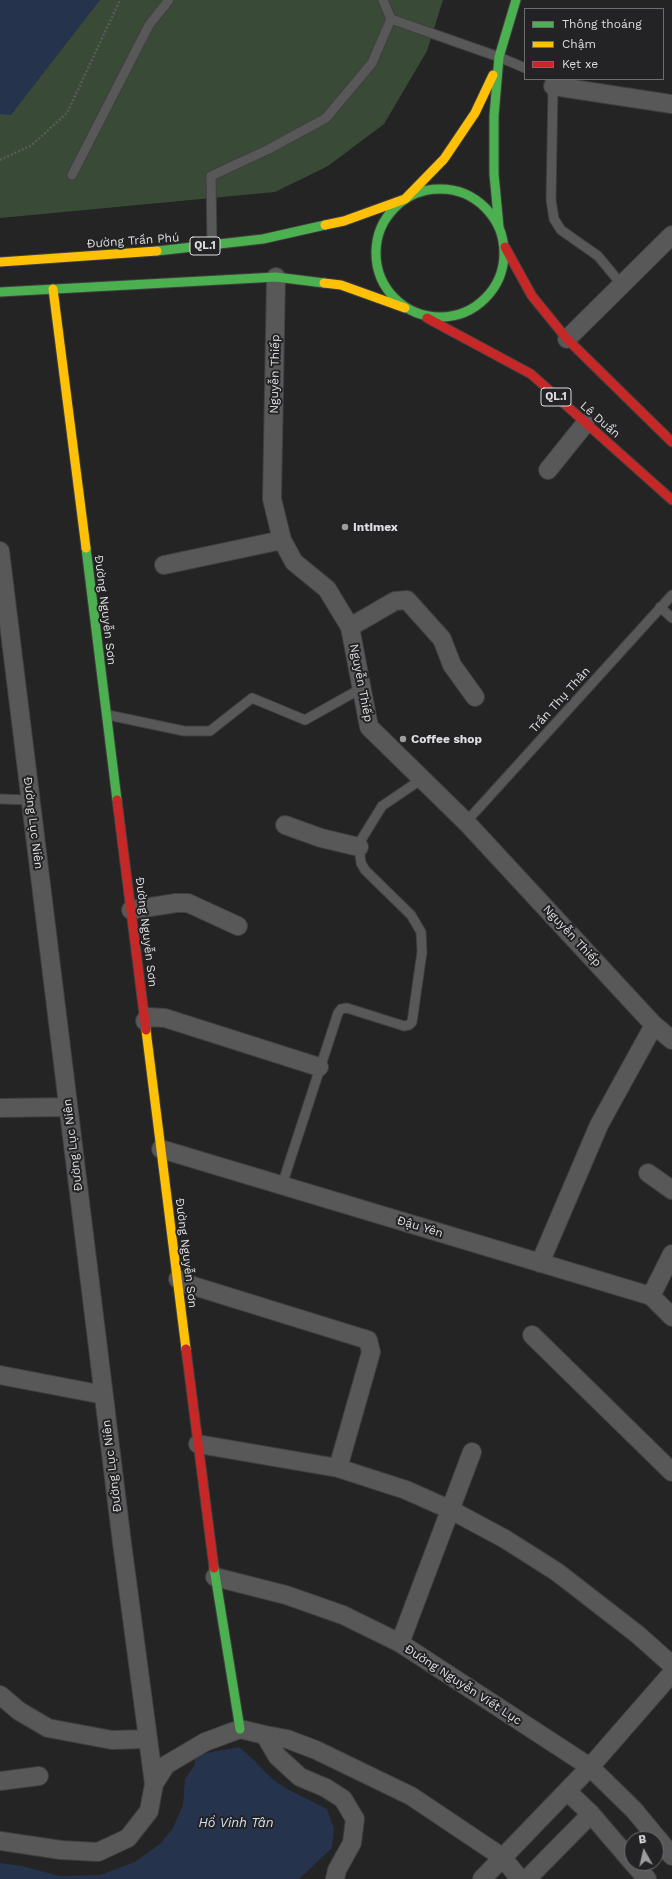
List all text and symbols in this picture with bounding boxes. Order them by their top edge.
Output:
legend [524,8,664,80]
text: Thông thoáng [562,17,642,31]
text: Chậm [562,37,596,51]
text: Kẹt xe [562,57,598,71]
street label: Đường Trần Phú [86,231,180,251]
road number: QL.1 [190,237,220,255]
street label: Nguyễn Thiếp [267,334,283,414]
road number: QL.1 [541,388,571,406]
street label: Lê Duẩn [577,399,623,441]
place label: Intimex [353,520,398,534]
marker: Intimex [340,522,350,532]
street label: Đường Nguyễn Sơn [91,554,119,666]
street label: Nguyễn Thiếp [346,643,376,723]
street label: Trần Thụ Thân [527,664,593,736]
place label: Coffee shop [411,732,482,746]
marker: Coffee shop [398,734,408,744]
street label: Đường Lục Niên [20,776,46,870]
street label: Đường Nguyễn Sơn [132,876,160,988]
street label: Nguyễn Thiếp [540,902,604,970]
street label: Đường Lục Niên [60,1098,86,1192]
street label: Đường Nguyễn Sơn [172,1197,200,1309]
street label: Đậu Yên [395,1213,445,1241]
street label: Đường Lục Niên [99,1419,125,1513]
street label: Đường Nguyễn Viết Lục [402,1642,524,1728]
water label: Hồ Vinh Tân [198,1815,274,1831]
north arrow [624,1831,664,1871]
text: B [638,1833,647,1847]

